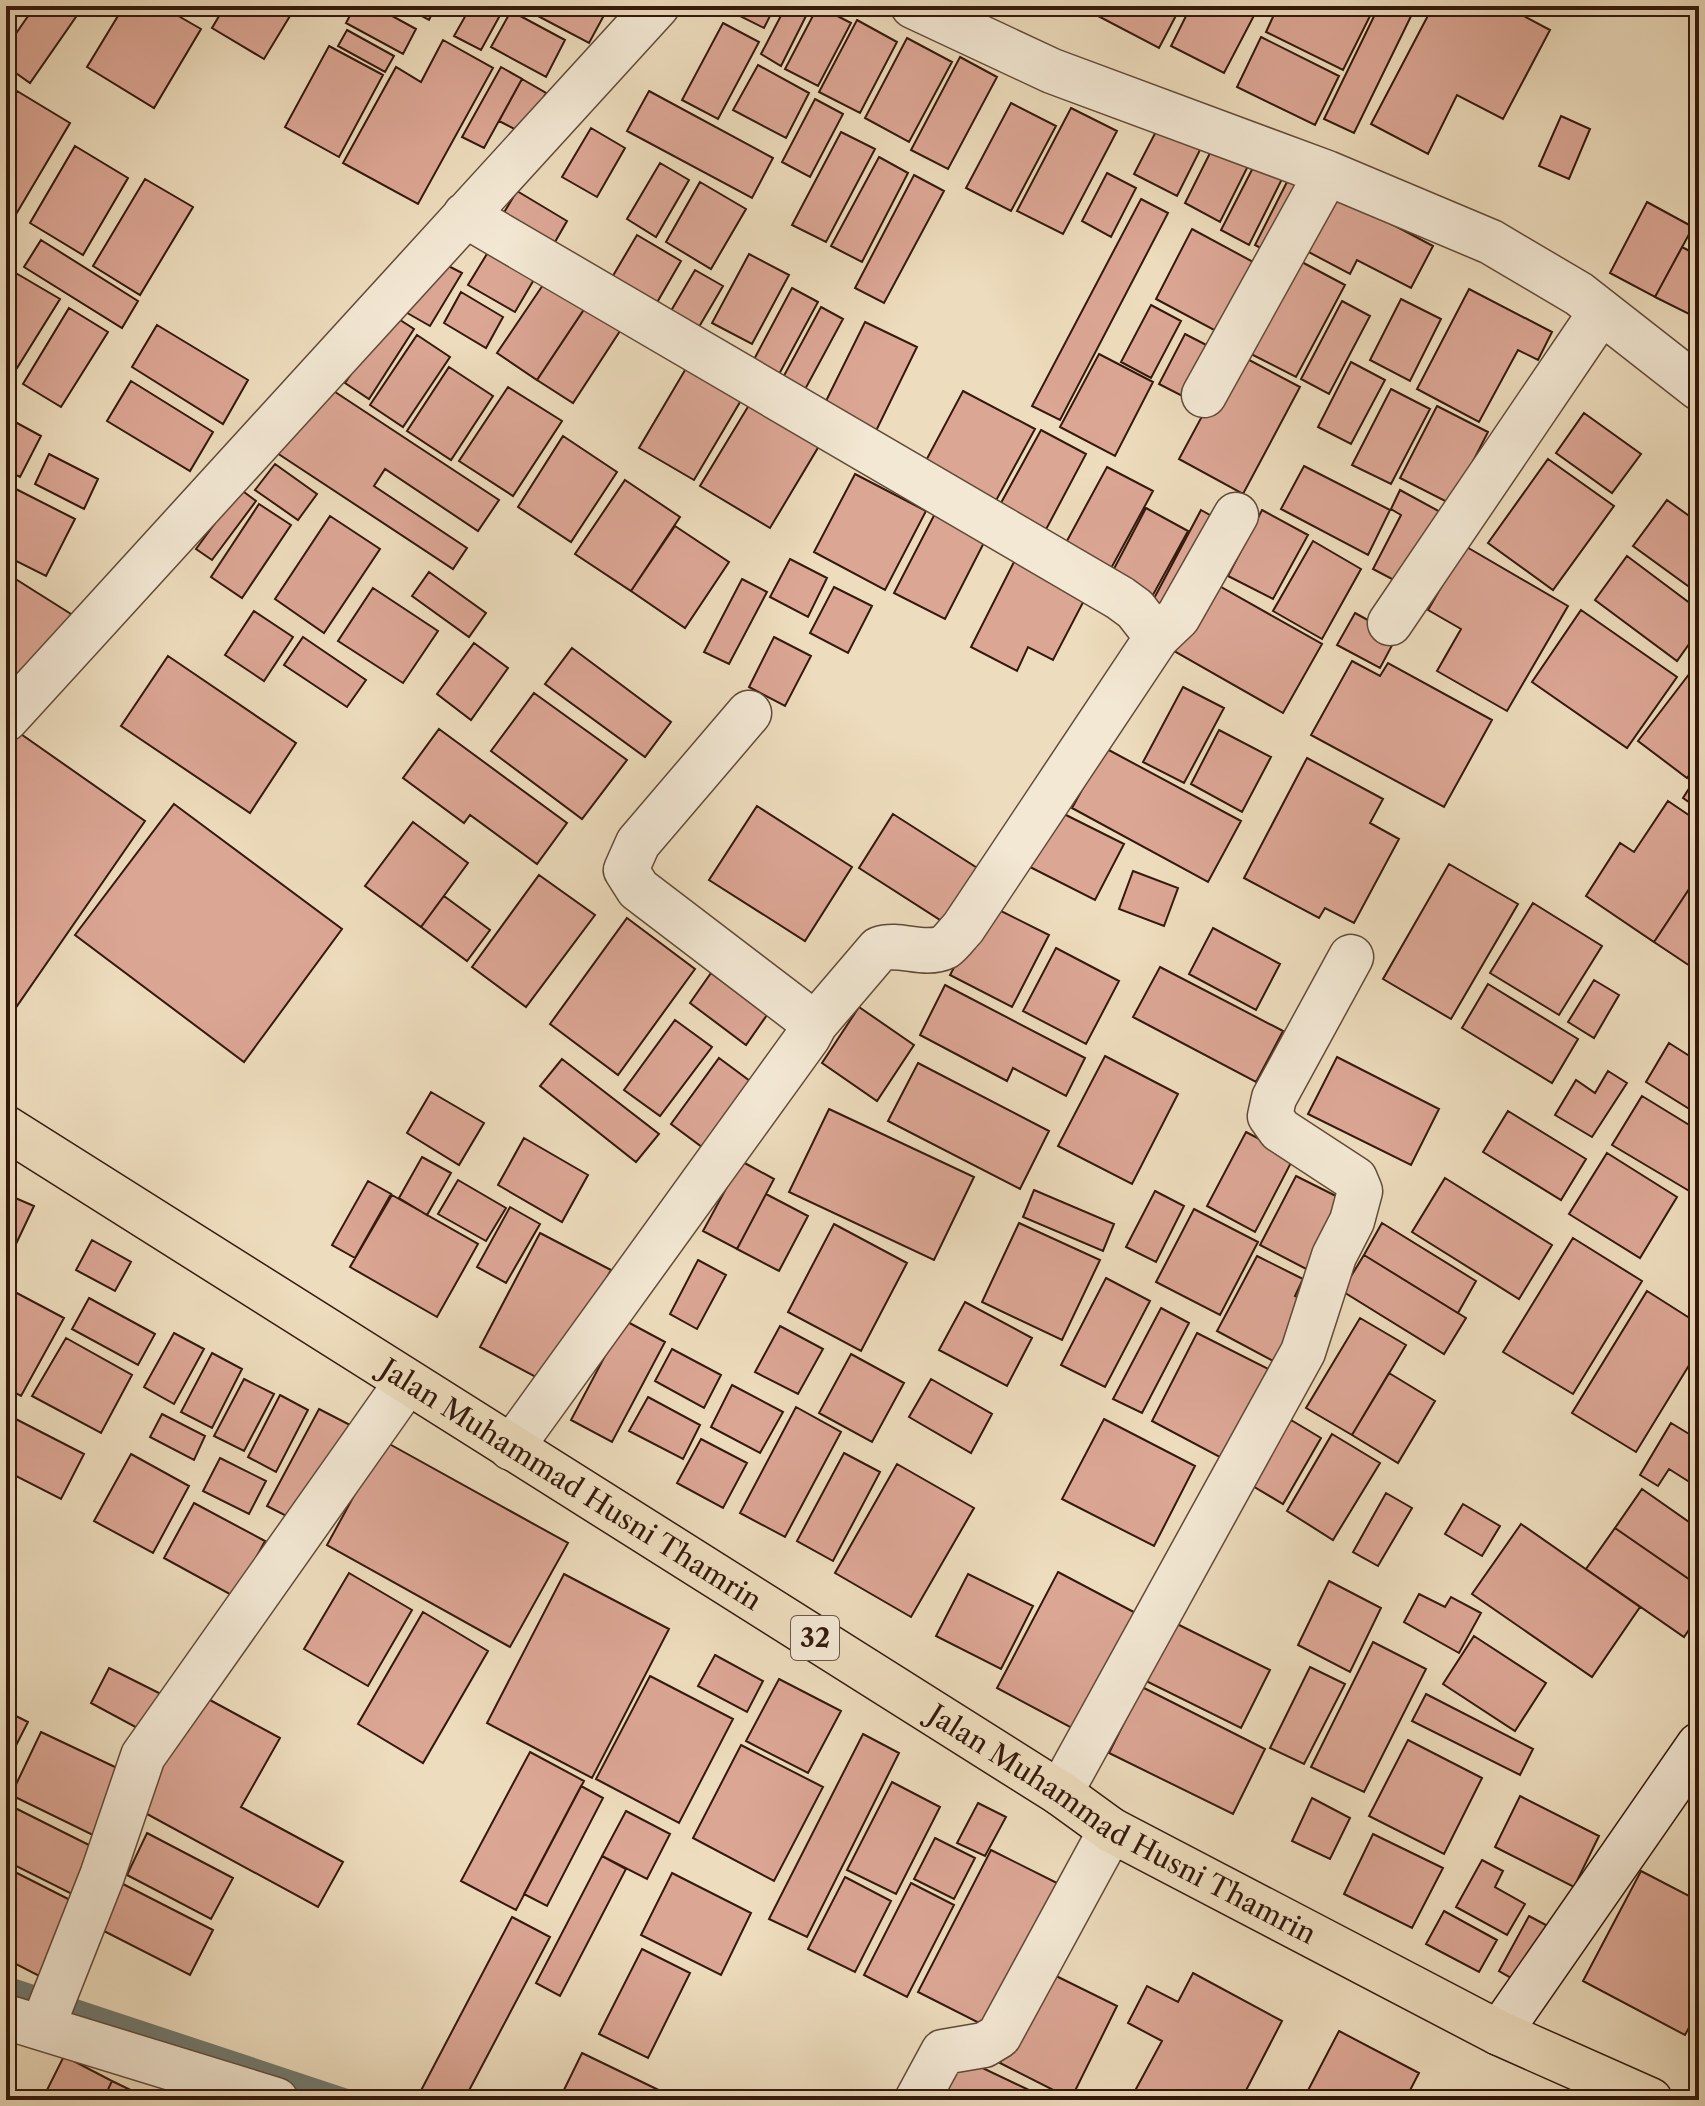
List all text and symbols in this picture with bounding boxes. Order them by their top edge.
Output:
street label: Jalan Muhammad Husni Thamrin [371,1349,768,1617]
road number: 32 [791,1616,839,1660]
street label: Jalan Muhammad Husni Thamrin [919,1695,1322,1951]

